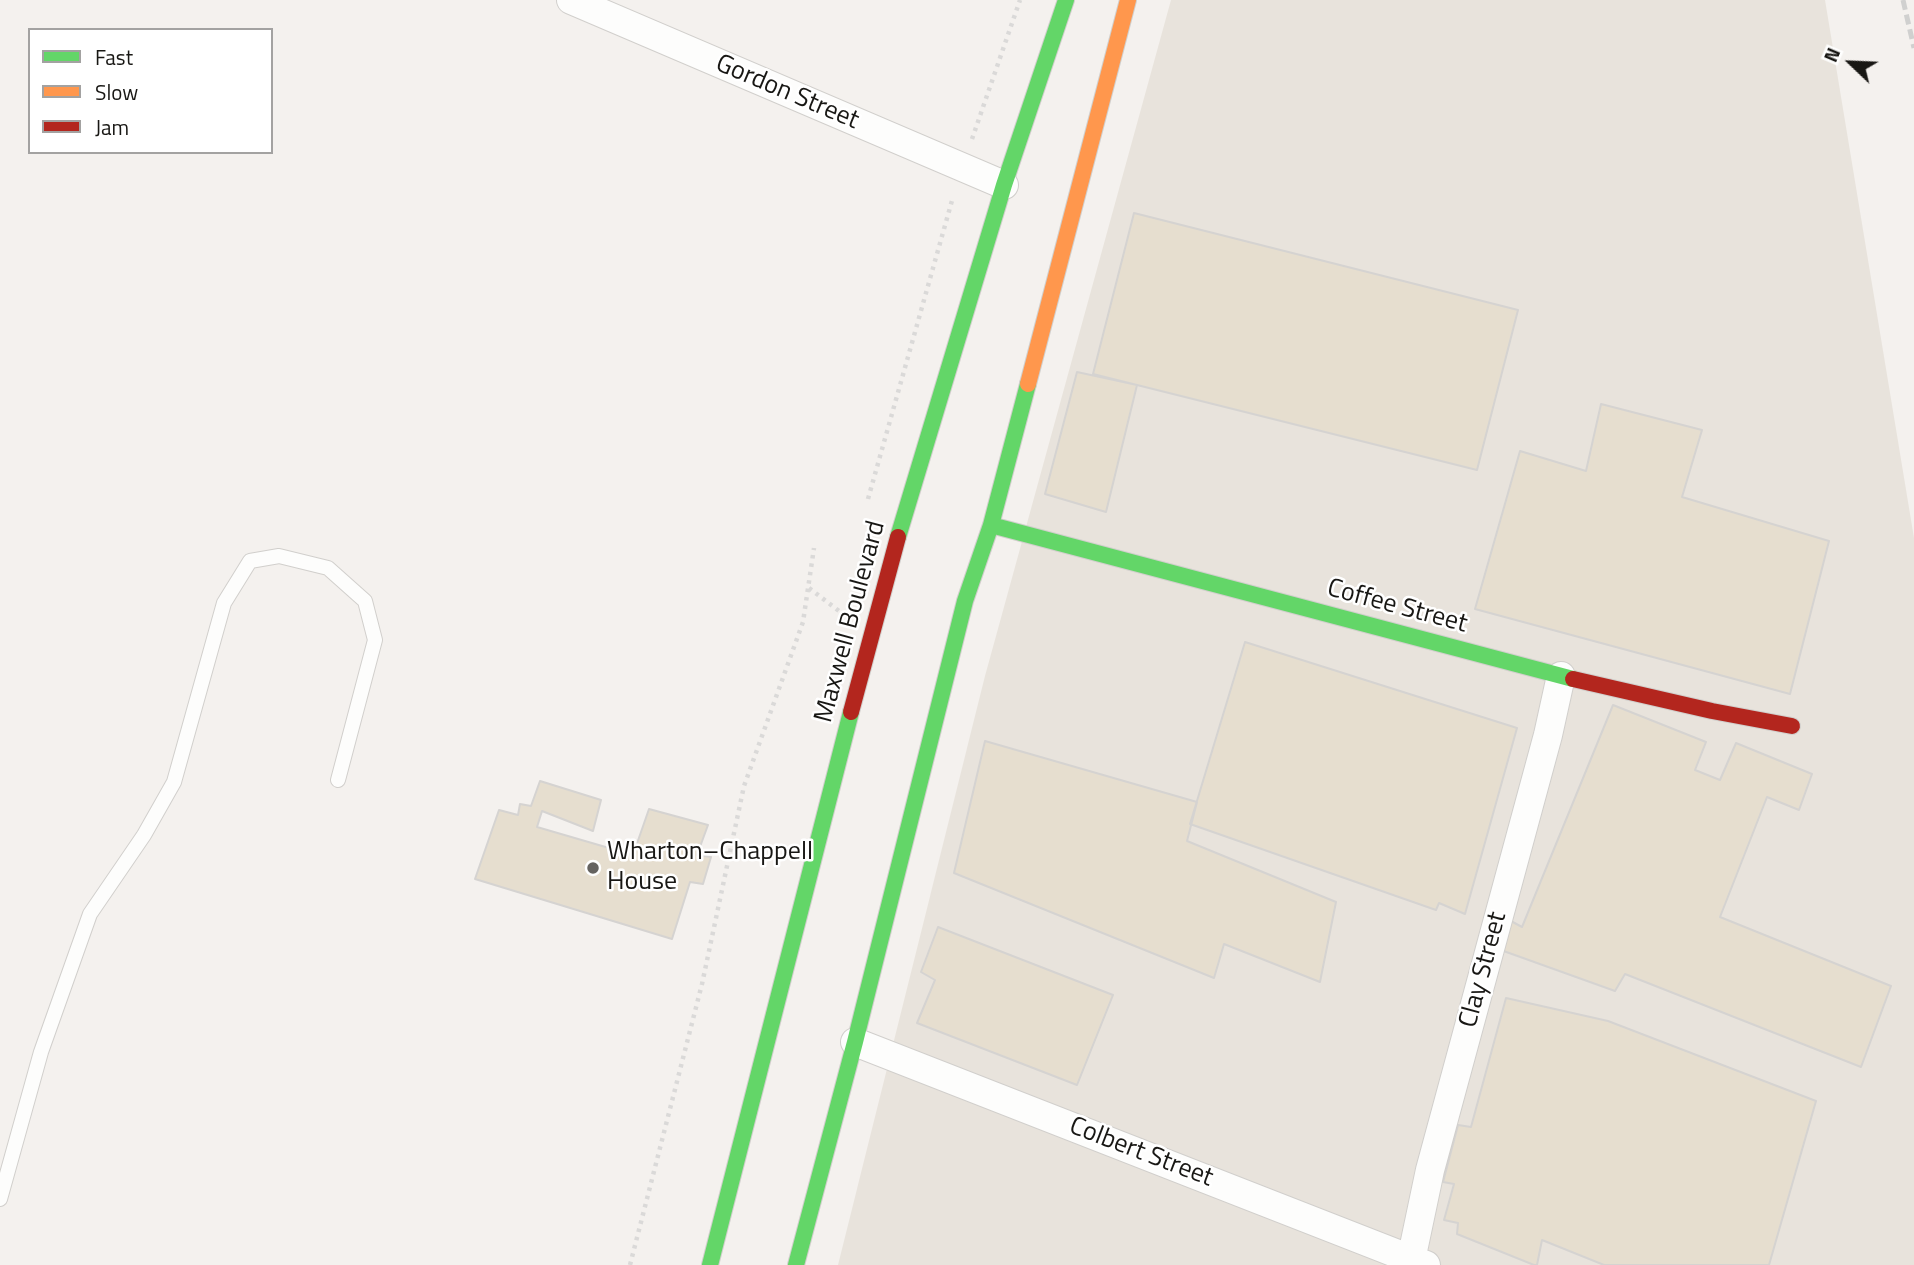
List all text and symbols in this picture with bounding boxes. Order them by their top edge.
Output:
legend [28,28,273,154]
north arrow [1816,28,1886,98]
text: Fast [95,41,133,73]
text: N [1815,43,1847,66]
street label: Gordon Street [711,49,863,137]
text: Slow [95,76,138,108]
text: Jam [95,111,129,143]
street label: Maxwell Boulevard [809,518,893,726]
street label: Coffee Street [1324,573,1470,641]
place label: Wharton–Chappell House [607,837,813,898]
marker: Wharton–Chappell House [585,860,601,876]
street label: Clay Street [1454,909,1514,1031]
street label: Colbert Street [1065,1111,1217,1195]

